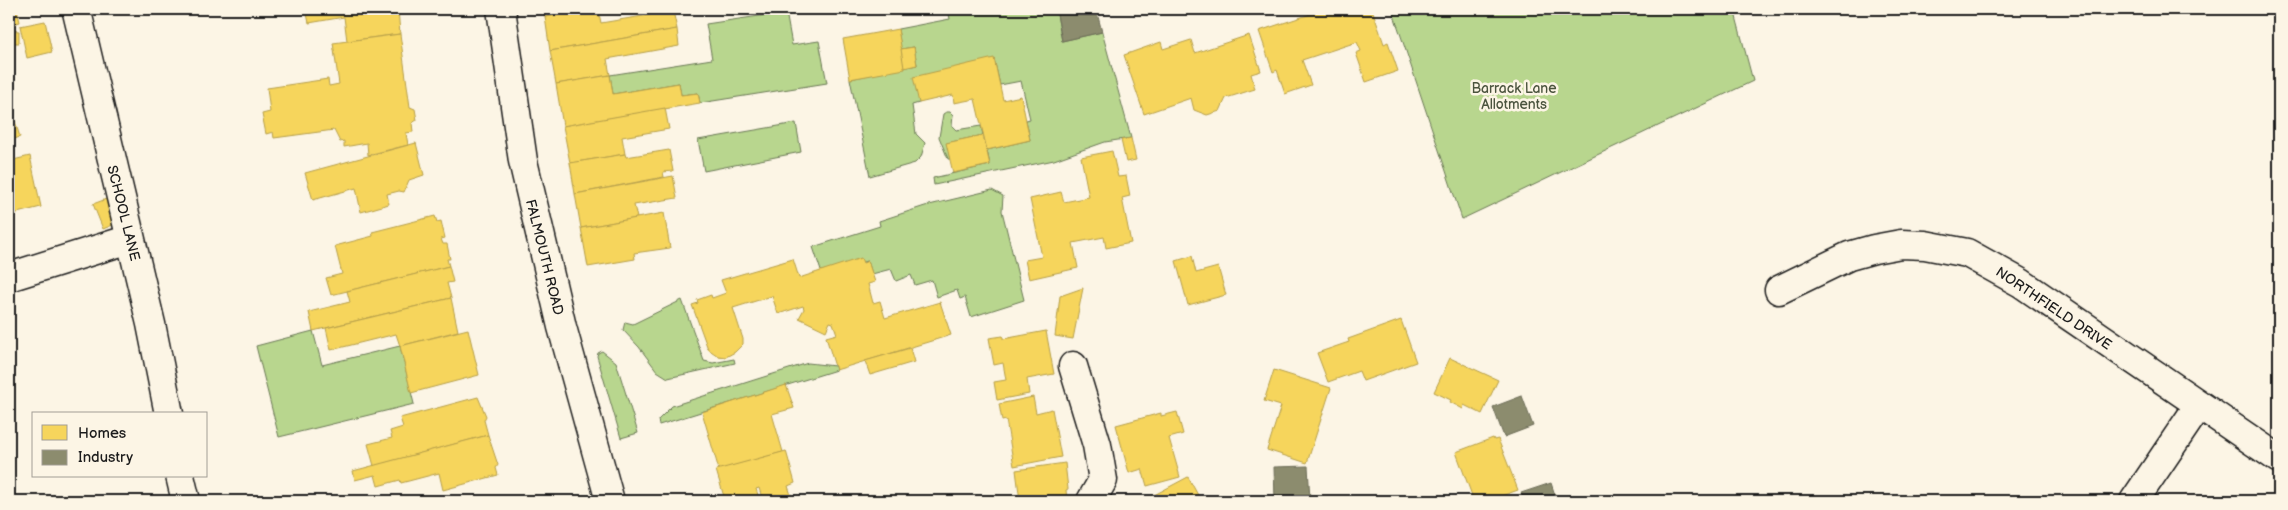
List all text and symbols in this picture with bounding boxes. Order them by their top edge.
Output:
park label: Barrack Lane Allotments [1471,80,1557,113]
street label: SCHOOL LANE [103,163,144,263]
street label: FALMOUTH ROAD [522,197,567,317]
street label: NORTHFIELD DRIVE [1993,263,2115,354]
legend [32,412,208,478]
text: Homes [78,424,127,443]
text: Industry [78,448,133,467]

